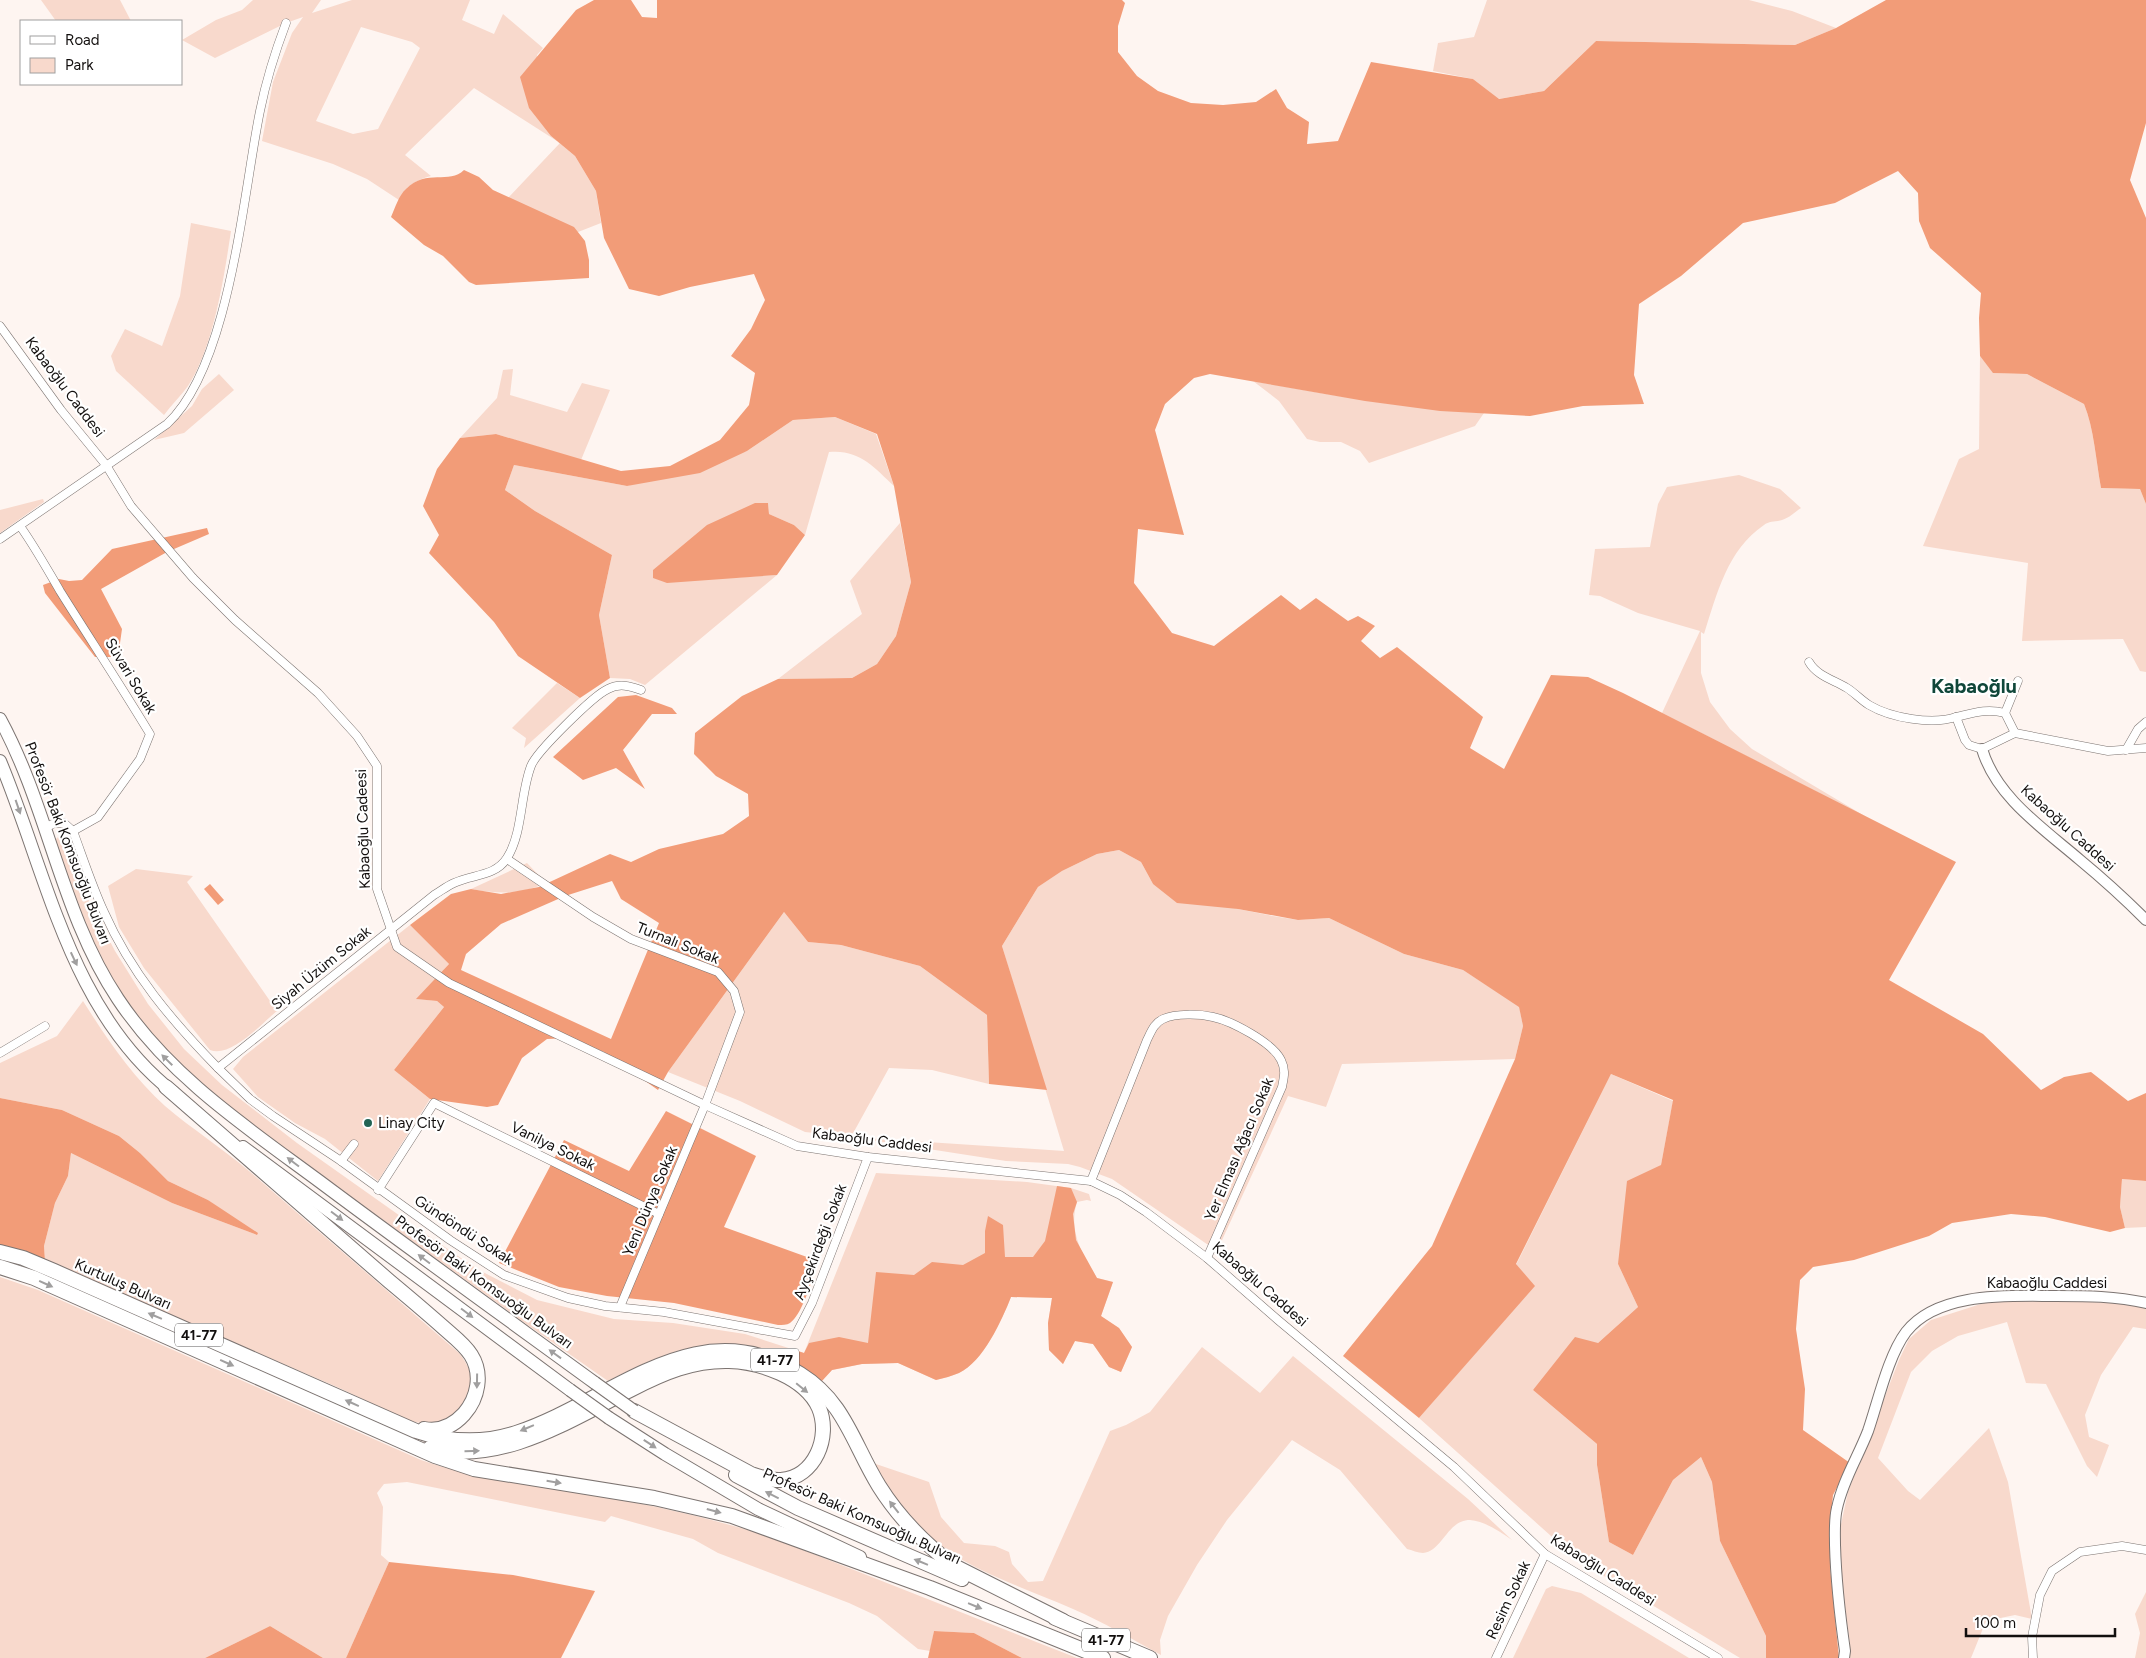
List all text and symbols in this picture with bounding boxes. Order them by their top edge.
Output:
legend [20,20,182,85]
text: Road [65,31,100,49]
text: Park [65,56,94,74]
street label: Kabaoğlu Caddesi [21,333,109,441]
street label: Süvari Sokak [101,635,161,718]
district label: Kabaoğlu [1931,674,2017,698]
street label: Profesör Baki Komsuoğlu Bulvarı [21,739,115,947]
street label: Kabaoğlu Cadeesi [352,769,374,889]
street label: Kabaoğlu Caddesi [2017,781,2119,875]
one-way arrow [14,800,22,815]
street label: Turnalı Sokak [634,918,723,968]
street label: Siyah Üzüm Sokak [268,922,375,1014]
one-way arrow [70,952,78,966]
one-way arrow [161,1054,173,1066]
street label: Yer Elması Ağacı Sokak [1201,1074,1278,1223]
place label: Linay City [378,1114,445,1132]
marker: Linay City [362,1117,374,1129]
street label: Vanilya Sokak [508,1118,599,1174]
street label: Kabaoğlu Caddesi [811,1124,933,1156]
street label: Yeni Dünya Sokak [619,1143,682,1259]
one-way arrow [286,1157,300,1167]
street label: Ayçekirdeği Sokak [790,1181,851,1303]
street label: Gündöndü Sokak [411,1191,518,1269]
one-way arrow [330,1211,343,1221]
street label: Profesör Baki Komsuoğlu Bulvarı [392,1211,576,1353]
street label: Kabaoğlu Caddesi [1209,1238,1311,1330]
one-way arrow [417,1254,431,1264]
street label: Kurtuluş Bulvarı [72,1255,174,1313]
street label: Kabaoğlu Caddesi [1987,1274,2107,1292]
one-way arrow [39,1280,53,1288]
one-way arrow [460,1308,474,1318]
one-way arrow [148,1311,163,1319]
road number: 41-77 [175,1324,223,1346]
road number: 41-77 [751,1348,799,1372]
one-way arrow [548,1349,562,1359]
one-way arrow [220,1360,234,1368]
one-way arrow [473,1373,481,1389]
one-way arrow [795,1383,808,1394]
one-way arrow [345,1399,359,1407]
one-way arrow [520,1425,534,1433]
one-way arrow [643,1440,657,1449]
one-way arrow [464,1447,480,1455]
street label: Profesör Baki Komsuoğlu Bulvarı [760,1464,964,1568]
one-way arrow [546,1478,562,1486]
one-way arrow [765,1491,780,1499]
one-way arrow [888,1501,899,1514]
one-way arrow [706,1508,721,1516]
street label: Kabaoğlu Caddesi [1547,1530,1659,1610]
one-way arrow [914,1557,928,1565]
street label: Resim Sokak [1482,1557,1534,1642]
one-way arrow [968,1602,983,1610]
scale bar [1966,1606,2115,1638]
text: 100 m [1974,1614,2016,1632]
road number: 41-77 [1082,1628,1130,1652]

